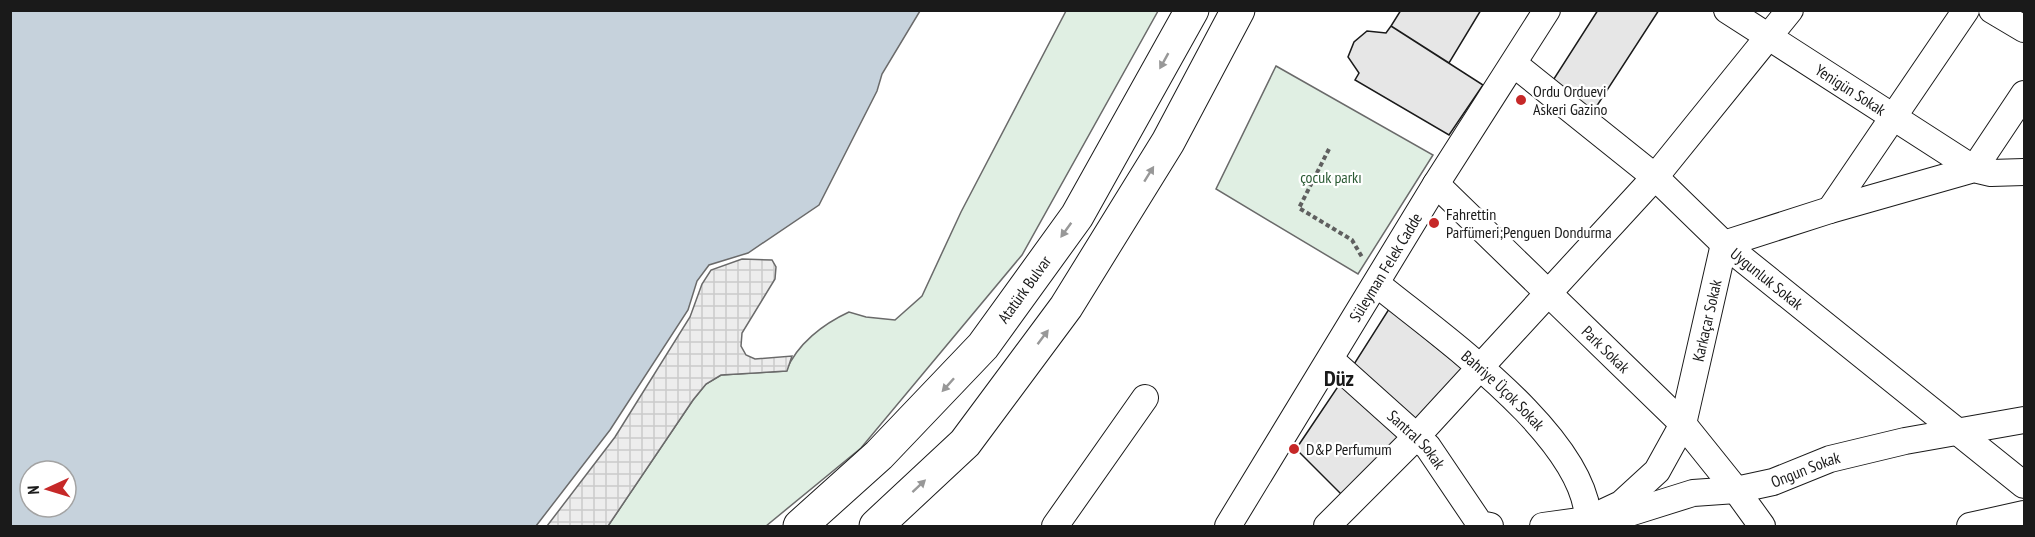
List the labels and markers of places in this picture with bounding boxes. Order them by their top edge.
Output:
place label: Ordu Orduevi Askeri Gazino [1533,81,1607,119]
marker: Ordu Orduevi Askeri Gazino [1514,93,1528,107]
place label: Fahrettin Parfümeri;Penguen Dondurma [1446,204,1612,242]
marker: Fahrettin Parfümeri;Penguen Dondurma [1427,216,1441,230]
place label: D&P Perfumum [1306,439,1392,459]
marker: D&P Perfumum [1287,442,1301,456]

